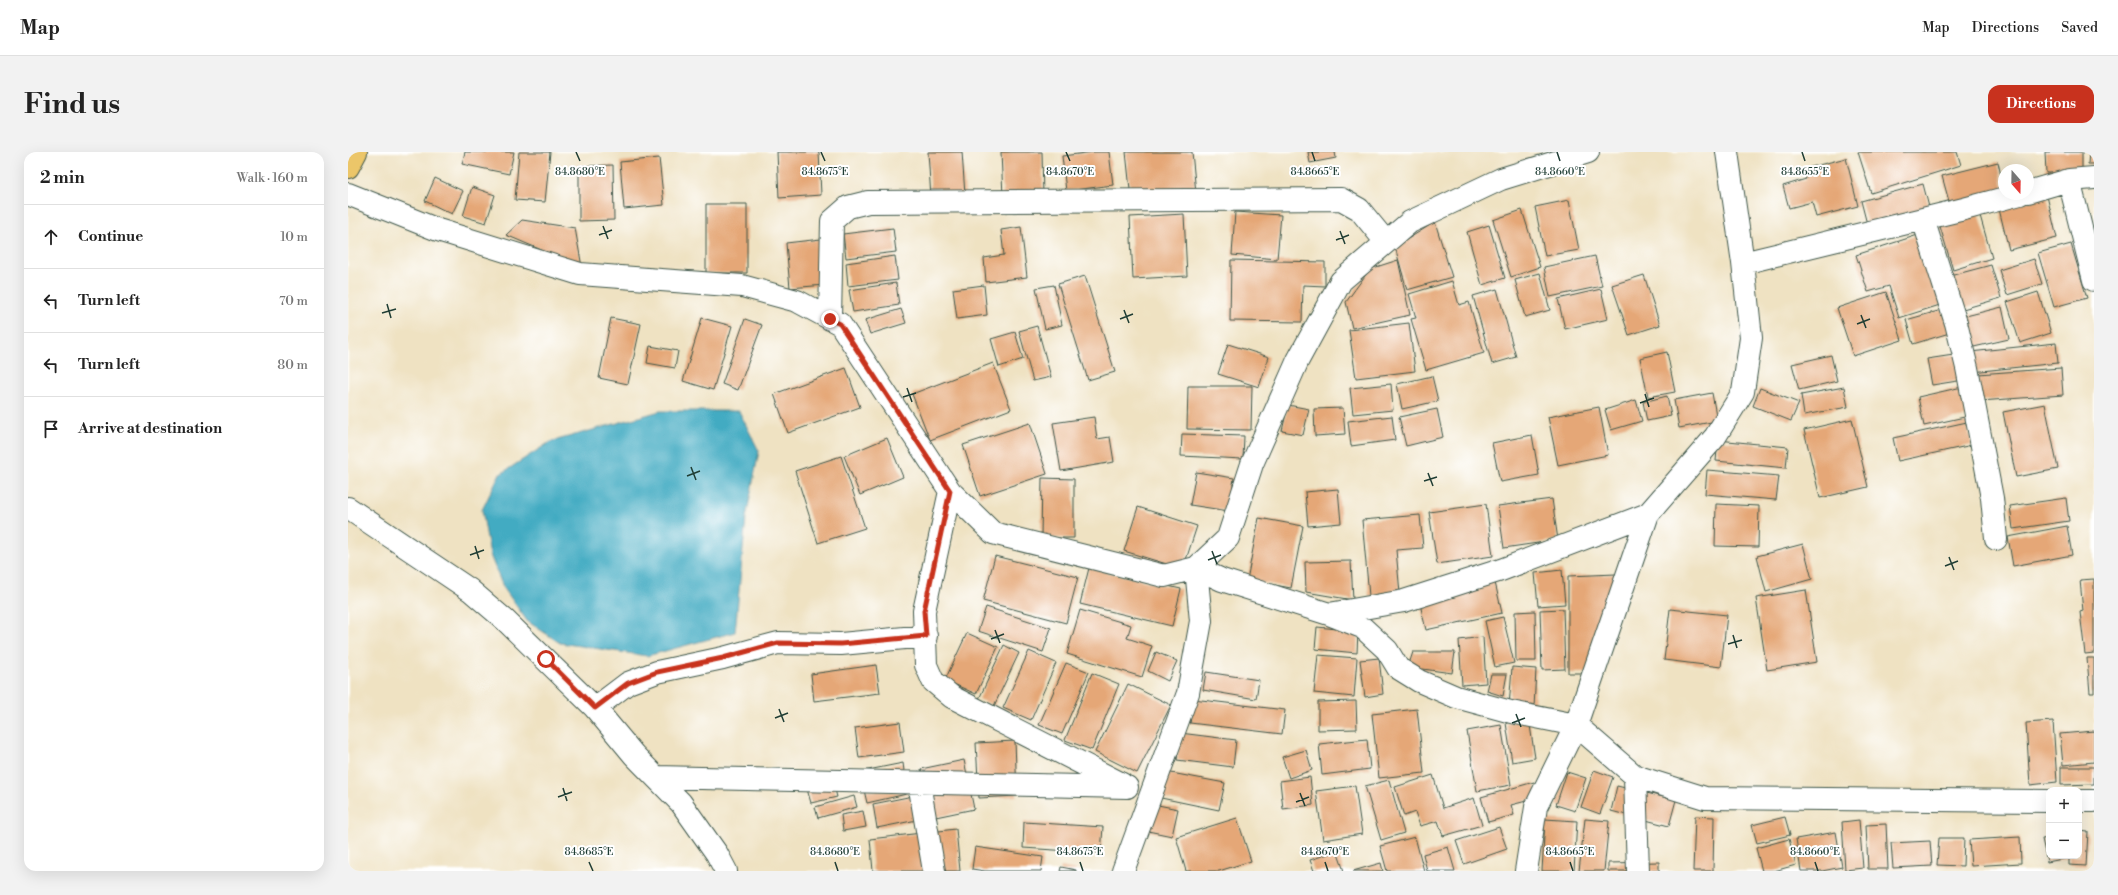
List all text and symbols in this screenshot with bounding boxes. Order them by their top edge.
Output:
text: Map [20,16,60,40]
text: Map [1922,19,1950,37]
text: Directions [1972,19,2039,37]
text: Saved [2061,19,2098,37]
button: Directions [1988,85,2094,123]
text: Find us [24,87,120,122]
north arrow [1998,164,2034,200]
text: 84.8680°E [555,166,605,178]
text: 84.8675°E [801,166,849,178]
text: 84.8670°E [1046,166,1094,178]
text: 84.8665°E [1291,166,1339,178]
text: 84.8660°E [1535,166,1585,178]
text: 84.8655°E [1781,166,1829,178]
text: 2 min [40,167,85,189]
text: Walk · 160 m [237,170,308,186]
icon: ahead [40,226,62,248]
text: Continue [78,227,143,246]
text: 10 m [280,229,308,245]
icon: left [40,290,62,312]
text: Turn left [78,291,140,310]
text: 70 m [279,293,308,309]
route end [821,310,839,328]
icon: left [40,354,62,376]
text: Turn left [78,355,140,374]
text: 80 m [277,357,308,373]
icon: arrive [40,418,62,440]
text: Arrive at destination [78,419,222,438]
route start [537,650,555,668]
map controls [2046,787,2082,859]
button: + [2046,787,2082,823]
button: − [2046,823,2082,859]
text: 84.8685°E [565,846,614,858]
text: 84.8680°E [810,846,860,858]
text: 84.8675°E [1056,846,1104,858]
text: 84.8670°E [1301,846,1349,858]
text: 84.8665°E [1546,846,1594,858]
text: 84.8660°E [1790,846,1840,858]

